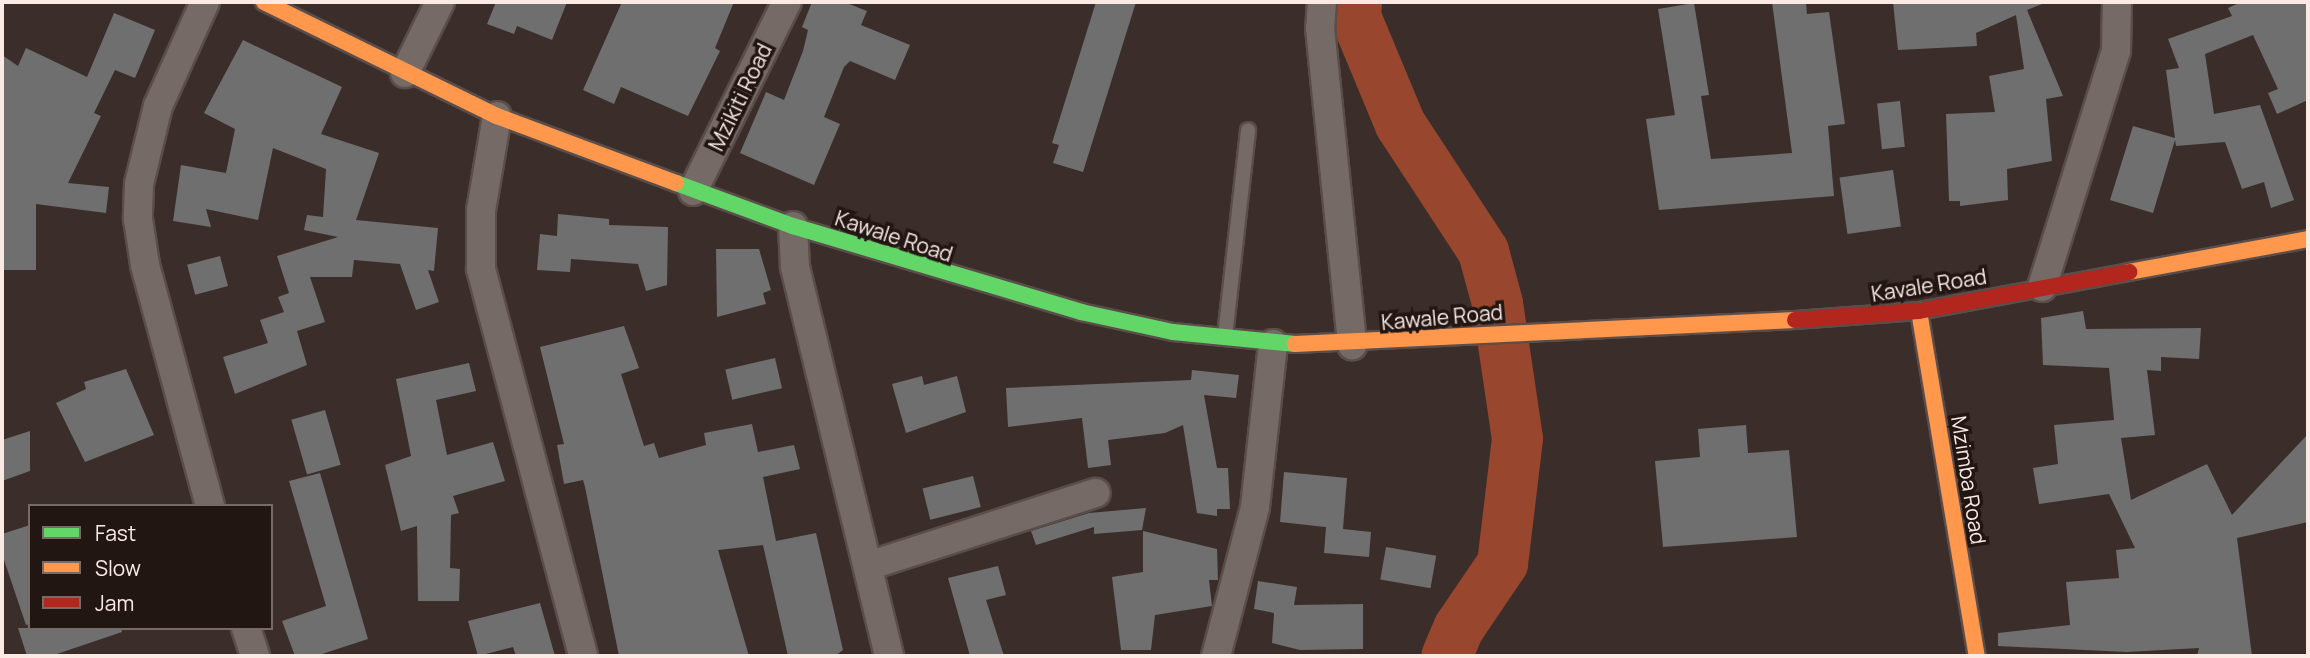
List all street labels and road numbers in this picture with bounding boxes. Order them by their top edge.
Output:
street label: Mzikiti Road [703,39,777,155]
street label: Kawale Road [832,205,956,267]
street label: Kavale Road [1869,263,1989,307]
street label: Kawale Road [1380,299,1504,335]
street label: Mzimba Road [1946,414,1992,546]

